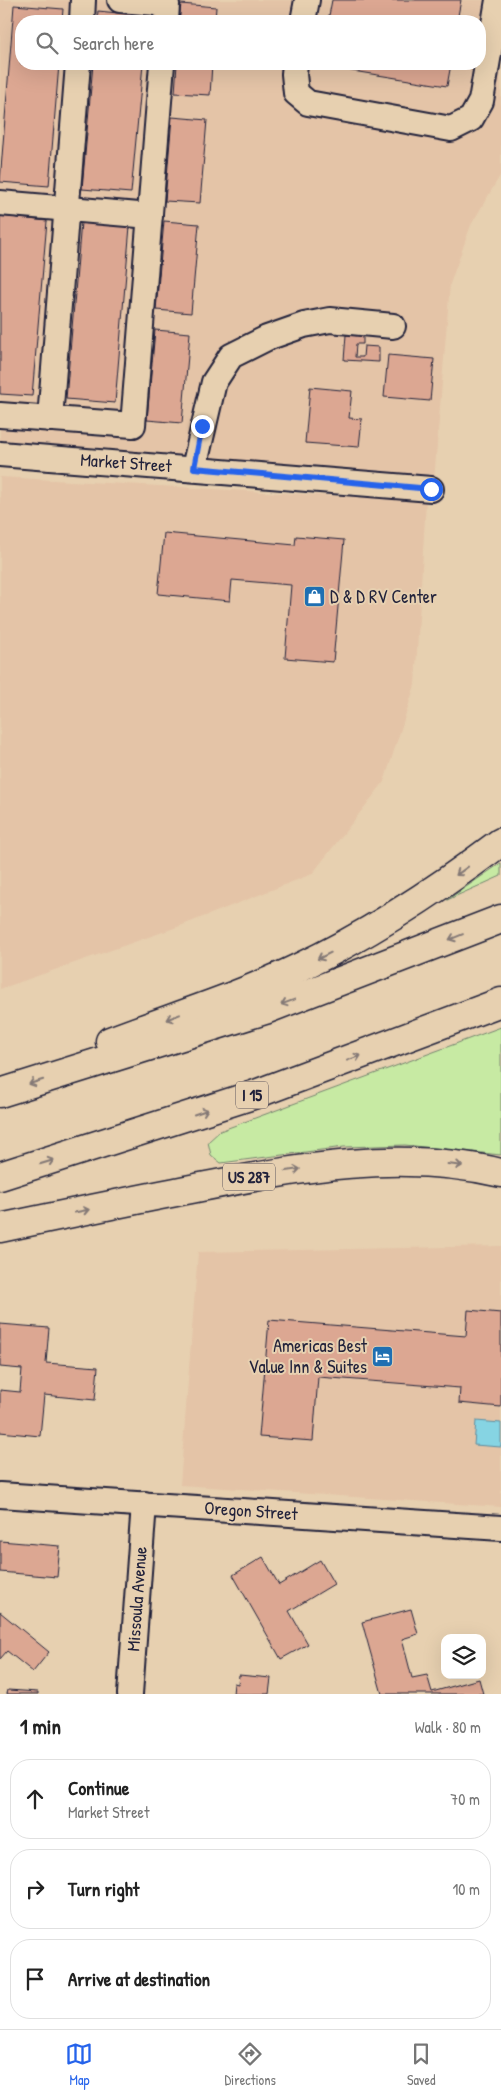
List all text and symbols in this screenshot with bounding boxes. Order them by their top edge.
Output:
search box [15,15,486,70]
icon: search [33,29,61,57]
text: Search here [73,30,154,56]
route end [191,415,214,438]
street label: Market Street [79,447,173,478]
route start [420,478,443,501]
place label: D & D RV Center [330,584,437,609]
shop icon: D & D RV Center [302,585,326,609]
one-way arrow [455,866,469,876]
one-way arrow [449,933,464,942]
one-way arrow [316,951,331,961]
one-way arrow [280,998,295,1007]
one-way arrow [166,1013,182,1022]
one-way arrow [346,1053,362,1062]
one-way arrow [28,1078,44,1088]
road number: I 15 [236,1082,268,1108]
one-way arrow [193,1107,208,1116]
one-way arrow [38,1157,54,1166]
one-way arrow [447,1160,463,1170]
road number: US 287 [223,1164,275,1190]
one-way arrow [285,1165,301,1175]
one-way arrow [74,1206,90,1215]
place label: Americas Best Value Inn & Suites [248,1333,368,1379]
hotel icon: Americas Best Value Inn & Suites [371,1344,395,1368]
street label: Oregon Street [204,1495,299,1526]
street label: Missoula Avenue [120,1546,153,1652]
map controls [441,1634,486,1679]
button: layers [441,1634,486,1679]
text: 1 min [20,1712,61,1741]
text: Walk · 80 m [415,1716,481,1738]
text: Continue [68,1775,129,1801]
icon: ahead [21,1785,49,1813]
text: 70 m [450,1788,480,1810]
text: Market Street [68,1801,149,1823]
icon: right [21,1875,49,1903]
text: Turn right [68,1876,139,1902]
text: 10 m [452,1878,480,1900]
icon: arrive [21,1965,49,1993]
text: Arrive at destination [68,1966,210,1992]
tab: Map [65,2040,93,2089]
tab: Directions [224,2040,276,2089]
tab: Saved [407,2040,436,2089]

